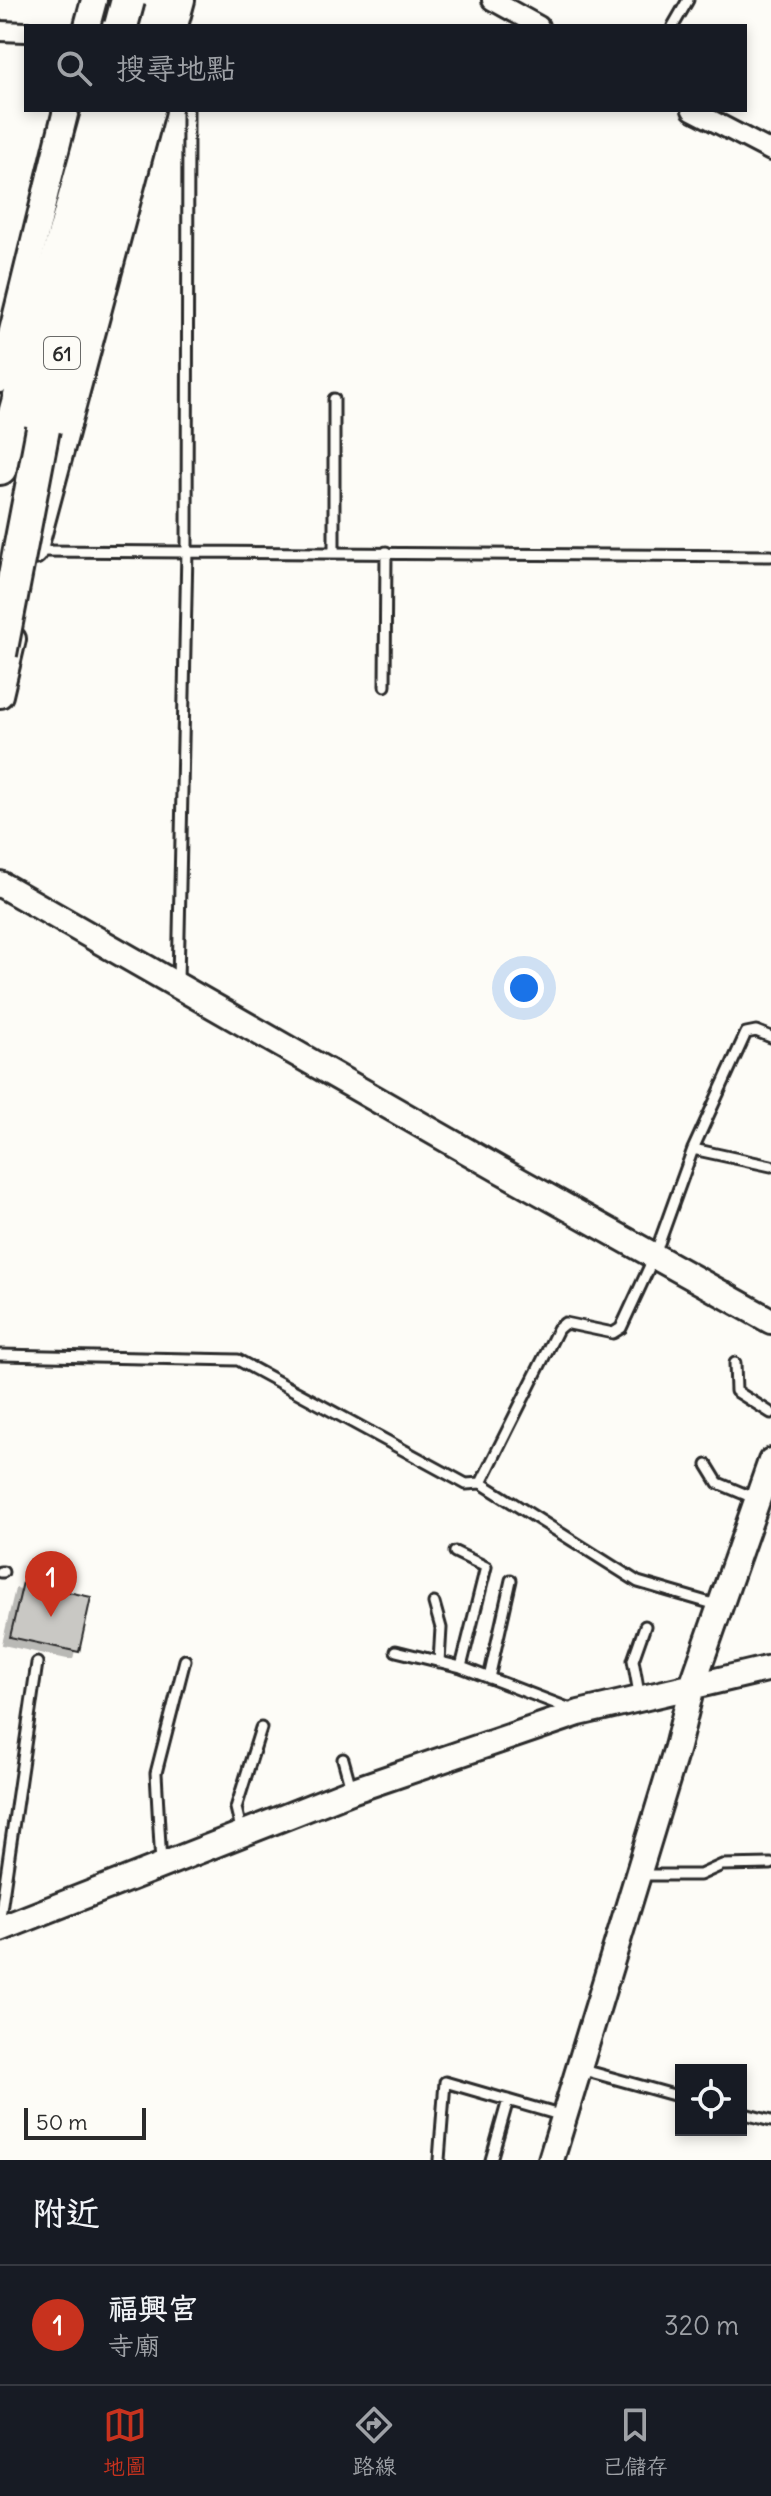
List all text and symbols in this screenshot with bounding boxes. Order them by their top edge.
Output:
search box [24,24,747,112]
icon: search [52,46,96,90]
text: 搜尋地點 [116,49,236,87]
road number: 61 [44,337,80,369]
your location [504,968,544,1008]
pin: 1 [25,1551,77,1617]
map controls [675,2064,747,2136]
button: locate [675,2064,747,2136]
scale bar [24,2104,146,2140]
text: 50 m [36,2108,88,2136]
text: 附近 [32,2191,100,2234]
text: 福興宮 [108,2289,198,2327]
text: 1 [53,2309,63,2342]
text: 320 m [664,2309,739,2342]
text: 寺廟 [108,2329,160,2362]
tab: 地圖 [103,2403,147,2480]
tab: 路線 [352,2403,396,2480]
tab: 已儲存 [602,2403,668,2480]

